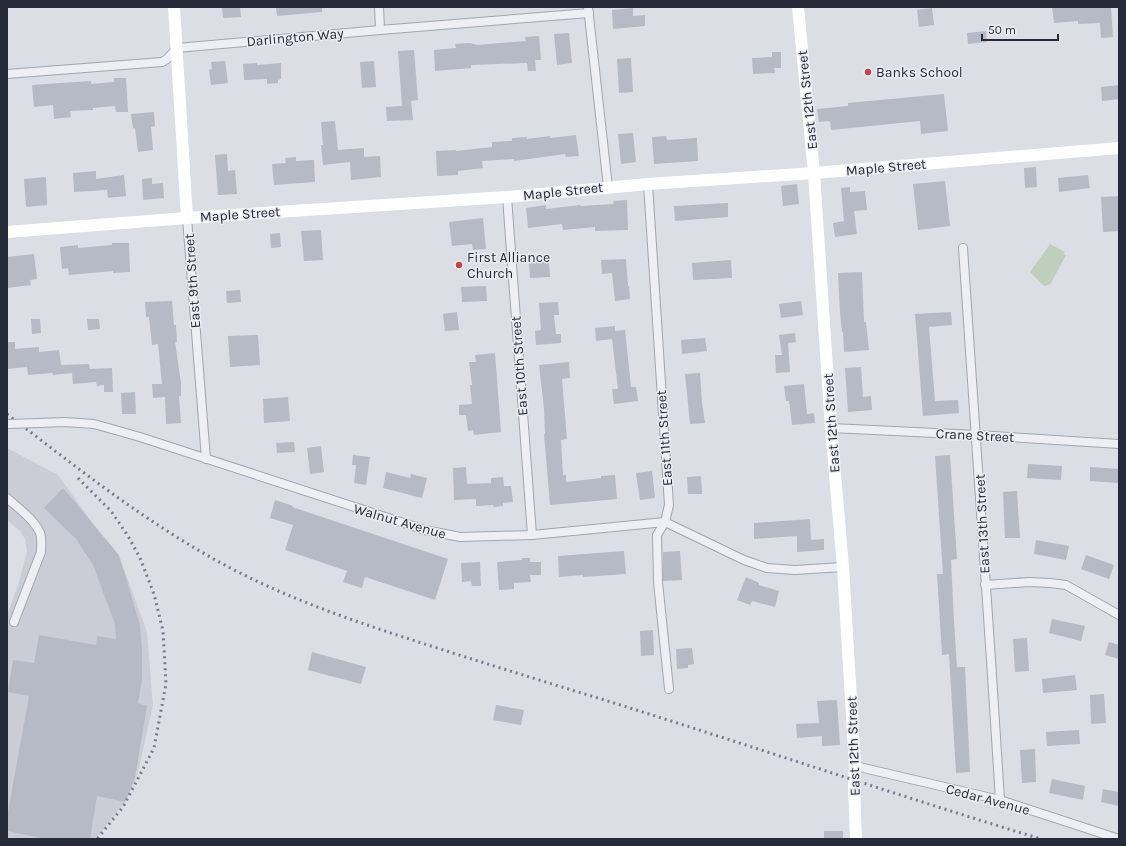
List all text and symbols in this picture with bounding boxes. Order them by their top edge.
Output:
scale bar [982,16,1058,42]
text: 50 m [988,23,1016,37]
street label: Darlington Way [246,25,345,50]
street label: East 12th Street [794,49,821,150]
place label: Banks School [876,64,963,81]
marker: Banks School [863,67,873,77]
street label: Maple Street [845,156,927,179]
street label: Maple Street [522,179,604,204]
street label: Maple Street [199,203,281,226]
street label: East 9th Street [181,233,204,329]
place label: First Alliance Church [467,249,550,282]
marker: First Alliance Church [454,260,464,270]
street label: East 10th Street [508,316,531,416]
street label: East 12th Street [820,373,843,473]
street label: East 11th Street [653,389,676,487]
street label: Crane Street [935,425,1015,446]
street label: East 13th Street [971,474,994,574]
street label: Walnut Avenue [352,500,448,543]
street label: East 12th Street [843,696,864,796]
street label: Cedar Avenue [944,780,1032,819]

